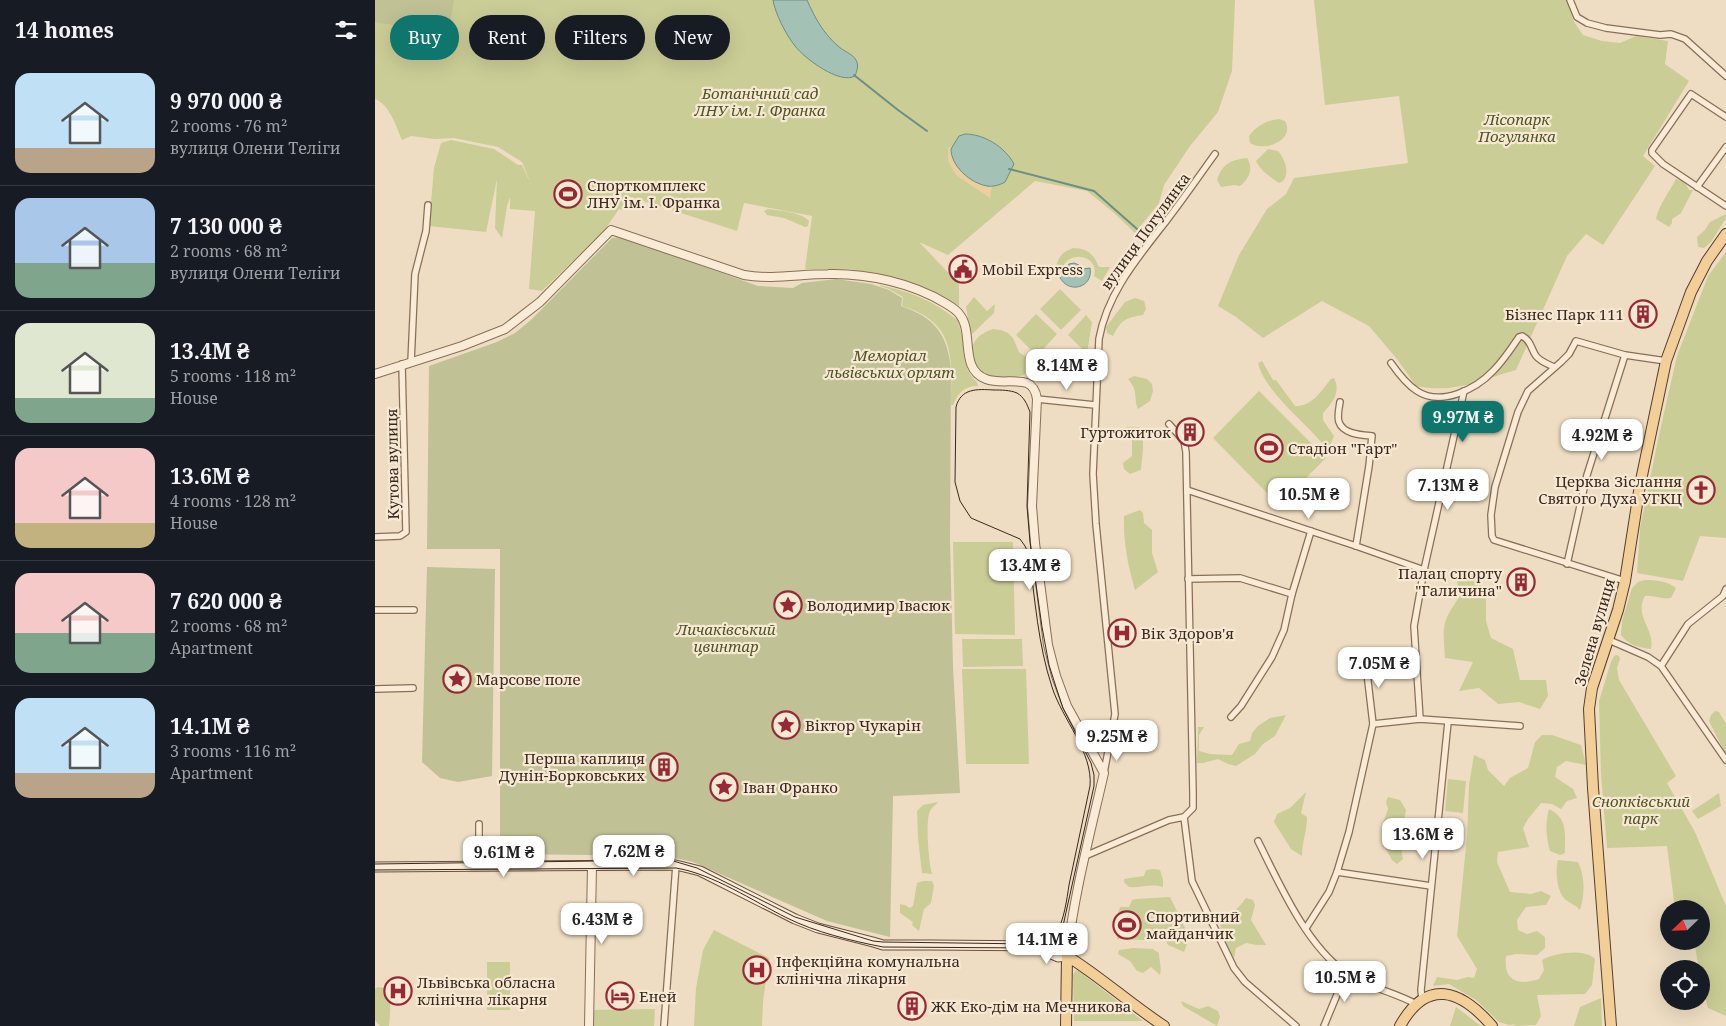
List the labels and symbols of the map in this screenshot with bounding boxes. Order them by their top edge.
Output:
park label: Ботанічний сад ЛНУ ім. І. Франка [694,83,826,120]
park label: Лісопарк Погулянка [1477,109,1556,146]
street label: вулиця Погулянка [1096,169,1194,293]
place label: Спорткомплекс ЛНУ ім. І. Франка [587,175,720,212]
sports icon: Спорткомплекс ЛНУ ім. І. Франка [553,179,583,209]
public building icon: Mobil Express [948,254,978,284]
place label: Mobil Express [982,259,1083,279]
building icon: Бізнес Парк 111 [1628,299,1658,329]
place label: Бізнес Парк 111 [1505,304,1624,324]
park label: Меморіал львівських орлят [824,345,955,382]
pin: 8.14M ₴ [1021,348,1113,391]
pin: 9.97M ₴ [1417,400,1509,443]
street label: Кутова вулиця [381,408,403,520]
building icon: Гуртожиток [1175,417,1205,447]
pin: 4.92M ₴ [1556,418,1648,461]
place label: Гуртожиток [1080,422,1171,442]
sports icon: Стадіон "Гарт" [1254,433,1284,463]
place label: Стадіон "Гарт" [1288,438,1397,458]
pin: 7.13M ₴ [1402,468,1494,511]
place label: Церква Зіслання Святого Духа УГКЦ [1538,471,1682,508]
church icon: Церква Зіслання Святого Духа УГКЦ [1686,475,1716,505]
pin: 10.5M ₴ [1263,478,1355,520]
pin: 13.4M ₴ [984,548,1076,591]
place label: Палац спорту "Галичина" [1398,563,1502,600]
building icon: Палац спорту "Галичина" [1506,567,1536,597]
street label: Зелена вулиця [1569,576,1619,688]
place icon: Володимир Івасюк [773,590,803,620]
place label: Володимир Івасюк [807,595,950,615]
hospital icon: Вік Здоров'я [1107,618,1137,648]
park label: Личаківський цвинтар [675,619,776,656]
place label: Вік Здоров'я [1141,623,1234,643]
pin: 7.05M ₴ [1333,646,1425,689]
place icon: Марсове поле [442,664,472,694]
place label: Марсове поле [476,669,580,689]
place icon: Віктор Чукарін [771,710,801,740]
place label: Віктор Чукарін [805,715,921,735]
pin: 9.25M ₴ [1071,720,1163,762]
place label: Перша каплиця Дунін-Борковських [499,748,645,785]
building icon: Перша каплиця Дунін-Борковських [649,752,679,782]
place icon: Іван Франко [709,772,739,802]
place label: Іван Франко [743,777,838,797]
park label: Снопківський парк [1592,791,1690,828]
pin: 13.6M ₴ [1377,818,1469,860]
pin: 7.62M ₴ [588,834,680,877]
pin: 9.61M ₴ [458,836,550,878]
north arrow [1660,900,1710,950]
pin: 6.43M ₴ [556,902,648,945]
place label: Спортивний майданчик [1146,906,1240,943]
sports icon: Спортивний майданчик [1112,910,1142,940]
pin: 14.1M ₴ [1001,922,1093,965]
place label: Інфекційна комунальна клінічна лікарня [776,951,960,988]
hospital icon: Інфекційна комунальна клінічна лікарня [742,955,772,985]
pin: 10.5M ₴ [1299,960,1391,1003]
place label: Львівська обласна клінічна лікарня [417,972,556,1009]
hospital icon: Львівська обласна клінічна лікарня [383,976,413,1006]
hotel icon: Еней [605,981,635,1011]
place label: Еней [639,986,677,1006]
building icon: ЖК Еко-дім на Мечникова [897,991,927,1021]
place label: ЖК Еко-дім на Мечникова [930,996,1131,1016]

